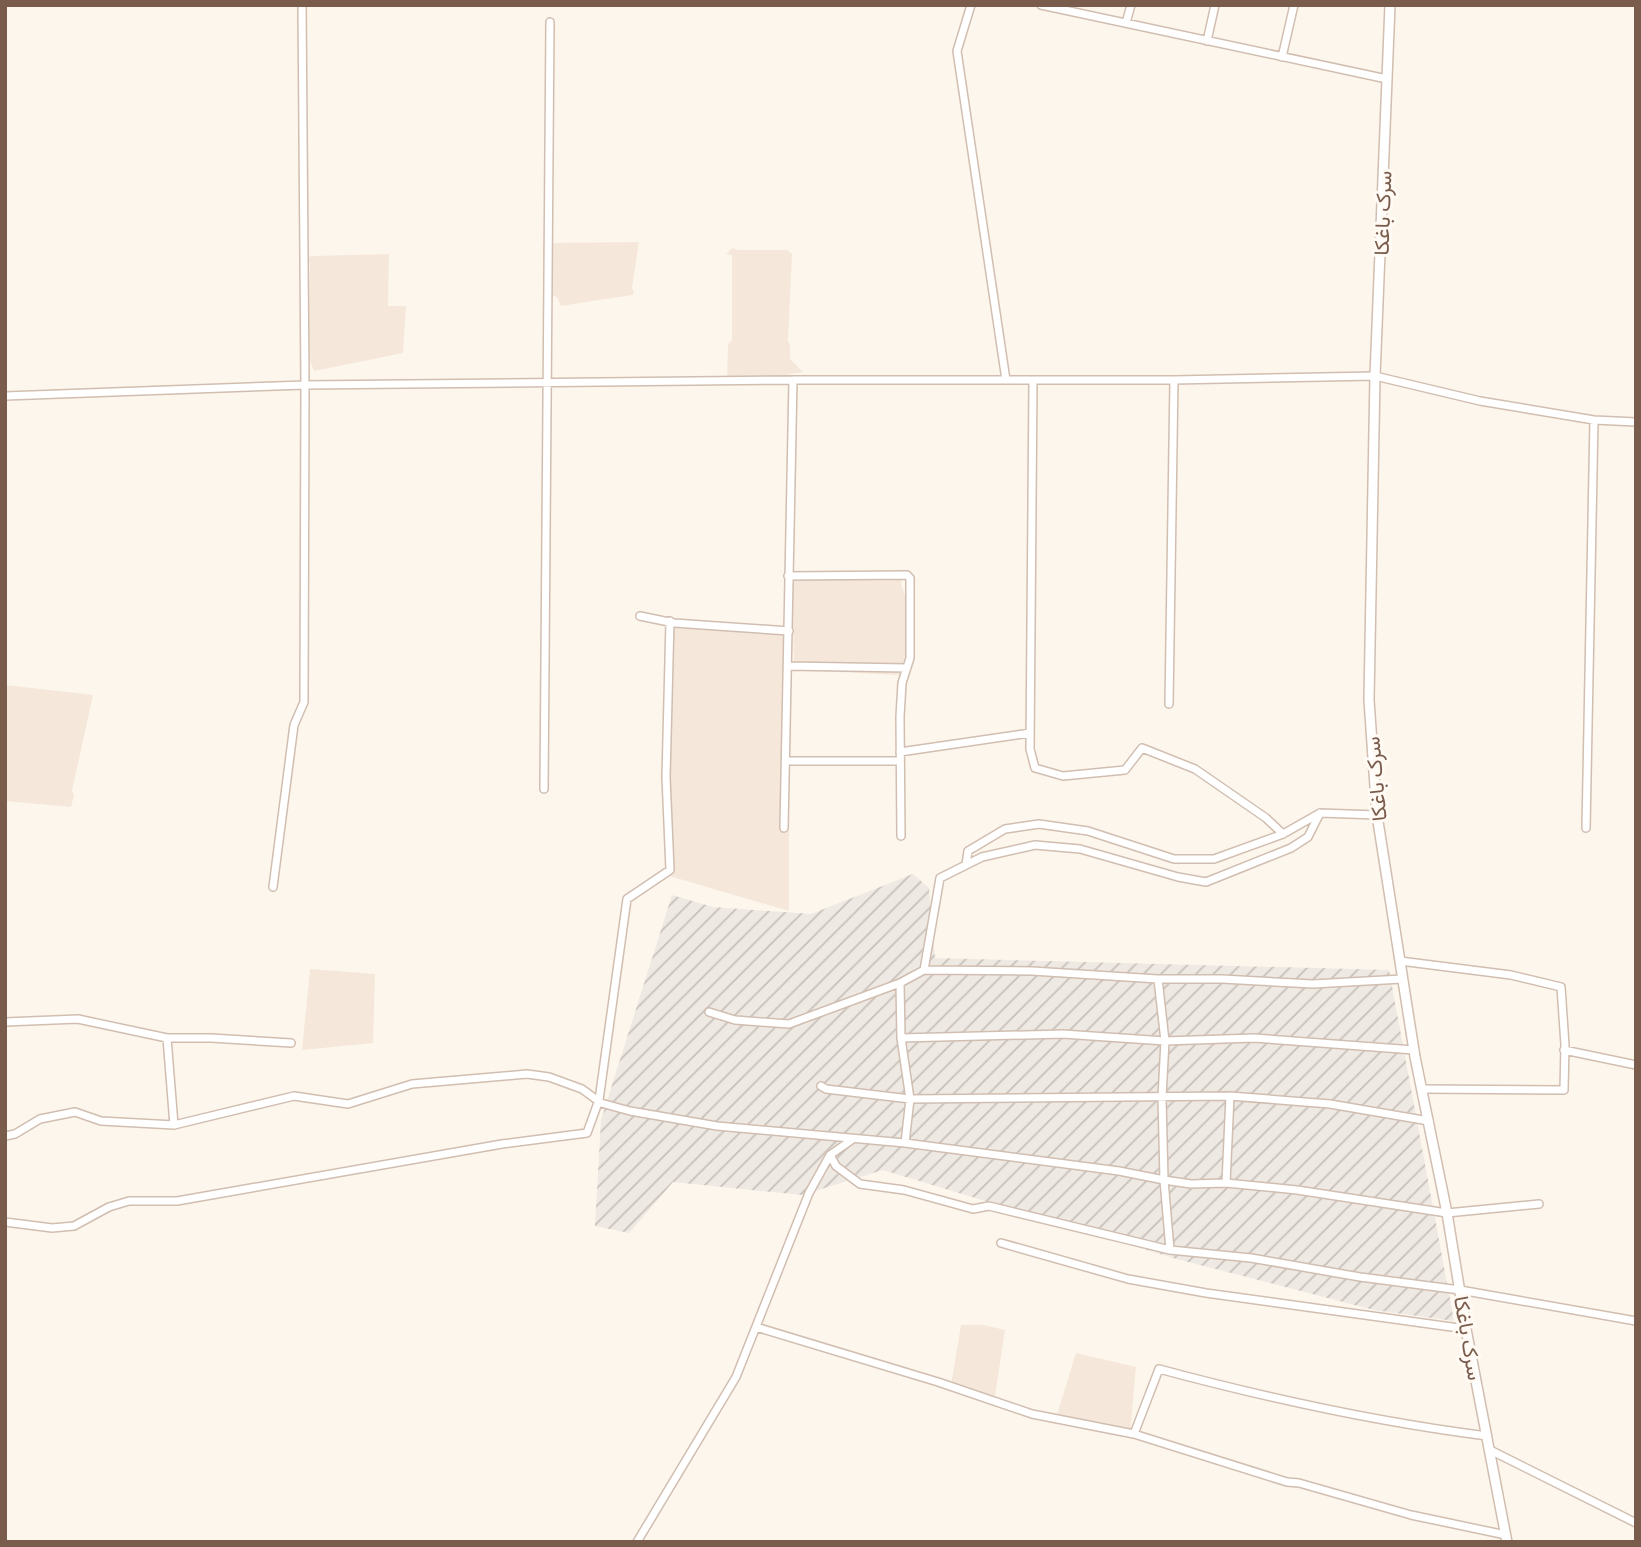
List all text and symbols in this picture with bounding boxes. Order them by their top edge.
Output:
street label: سرک باغکا [1367,170,1397,256]
street label: سرک باغکا [1357,735,1393,823]
street label: سرک باغکا [1448,1294,1490,1382]

